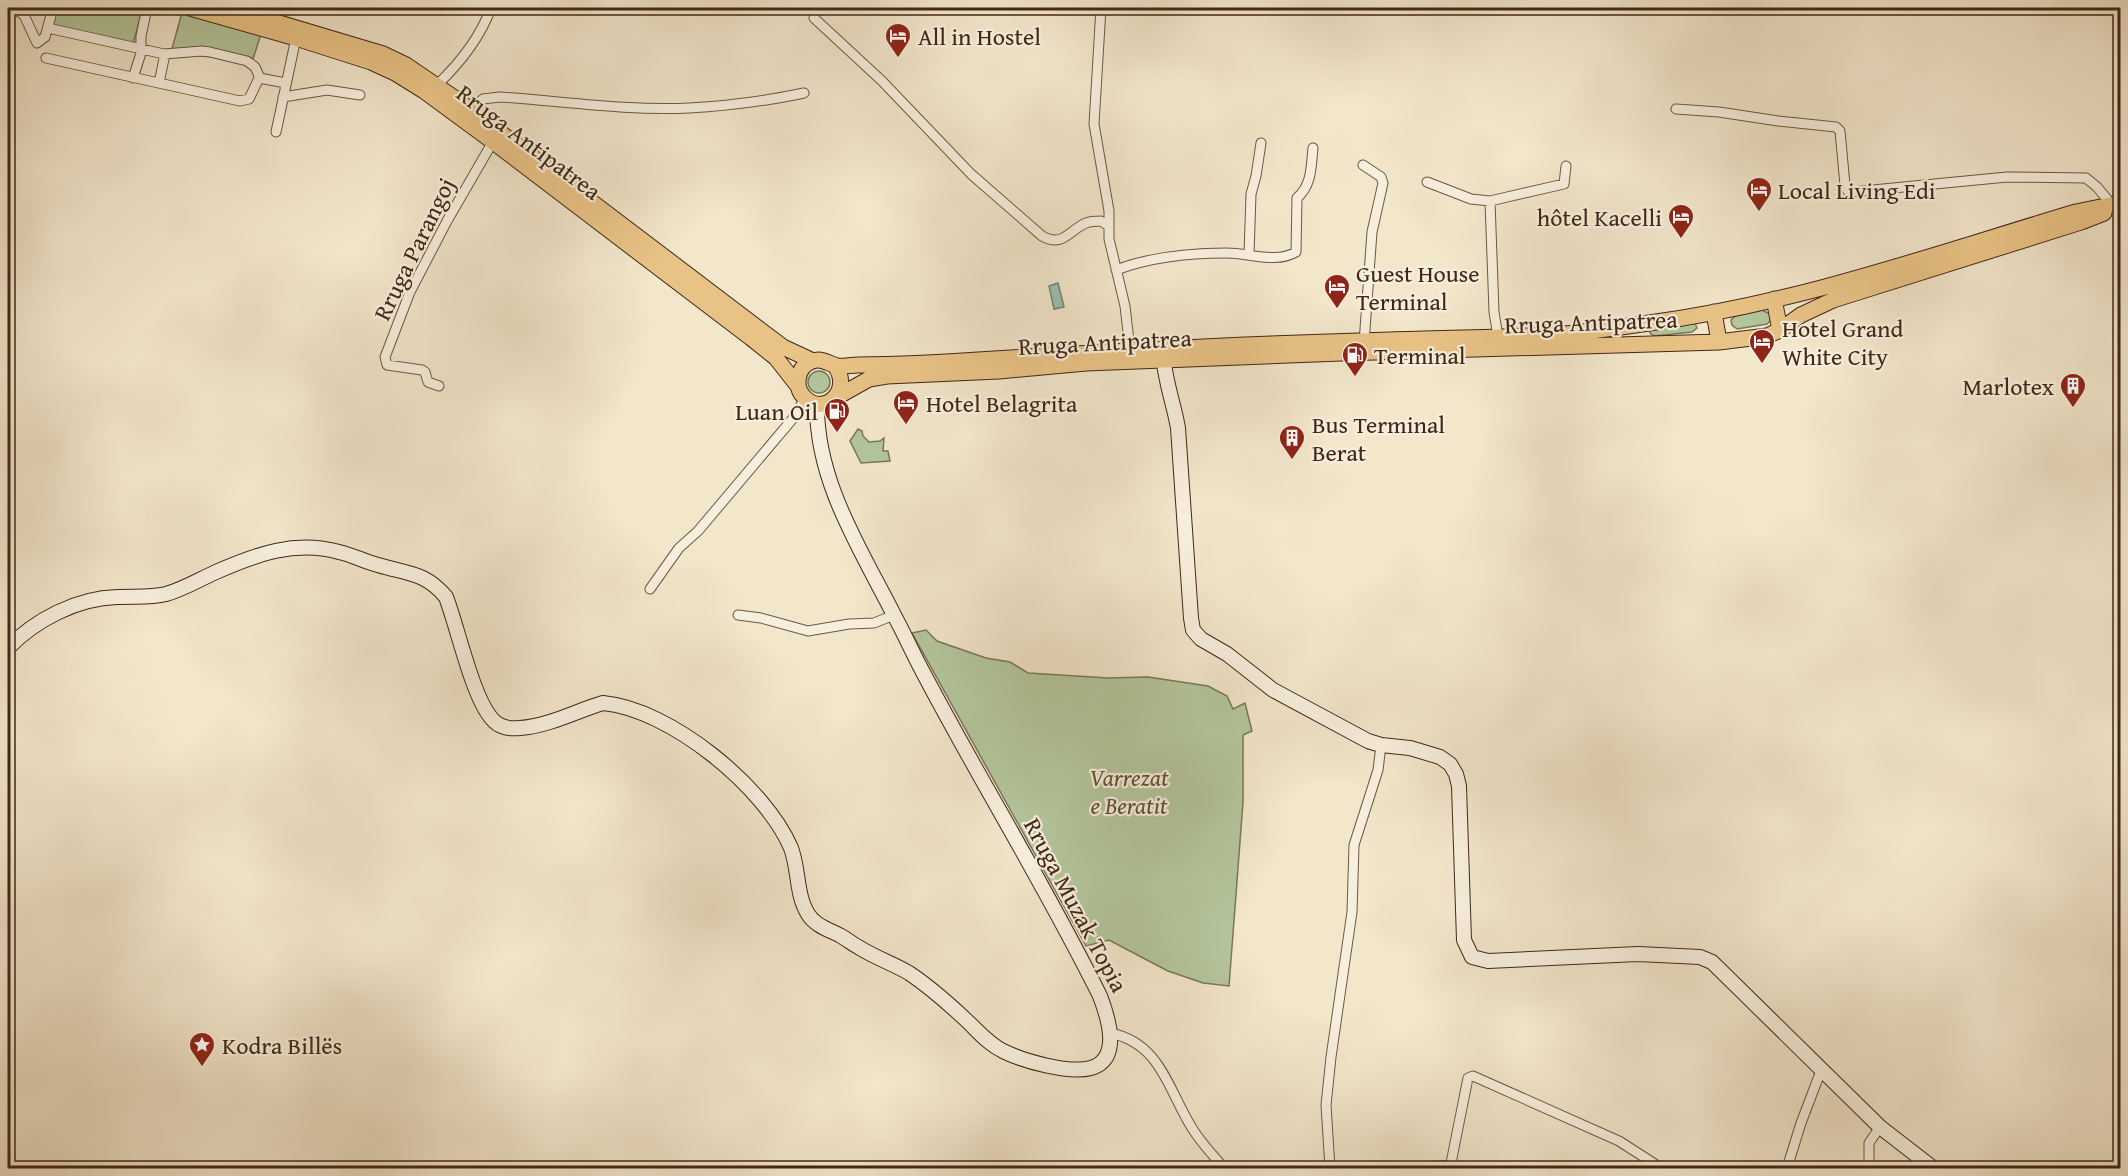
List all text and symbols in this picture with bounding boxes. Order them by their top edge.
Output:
place label: All in Hostel [918,19,1041,54]
hotel icon: All in Hostel [883,21,913,59]
street label: Rruga Antipatrea [449,76,609,209]
street label: Rruga Parangoj [364,172,464,326]
place label: Local Living Edi [1778,173,1936,208]
hotel icon: Local Living Edi [1744,175,1774,213]
place label: hôtel Kacelli [1537,200,1662,235]
hotel icon: hôtel Kacelli [1666,202,1696,240]
place label: Guest House Terminal [1356,256,1480,319]
hotel icon: Guest House Terminal [1322,272,1352,310]
street label: Rruga Antipatrea [1504,301,1679,343]
place label: Hotel Grand White City [1782,311,1904,374]
street label: Rruga Antipatrea [1017,320,1193,364]
hotel icon: Hotel Grand White City [1747,327,1777,365]
place label: Terminal [1374,338,1466,373]
fuel station icon: Terminal [1340,340,1370,378]
place label: Marlotex [1963,369,2055,404]
building icon: Marlotex [2058,371,2088,409]
place label: Hotel Belagrita [926,386,1078,421]
hotel icon: Hotel Belagrita [891,388,921,426]
place label: Luan Oil [735,394,818,429]
fuel station icon: Luan Oil [822,396,852,434]
place label: Bus Terminal Berat [1312,407,1445,470]
building icon: Bus Terminal Berat [1277,423,1307,461]
park label: Varrezat e Beratit [1089,760,1169,823]
street label: Rruga Muzak Topia [1015,812,1137,999]
place label: Kodra Billës [222,1028,342,1063]
place icon: Kodra Billës [187,1030,217,1068]

